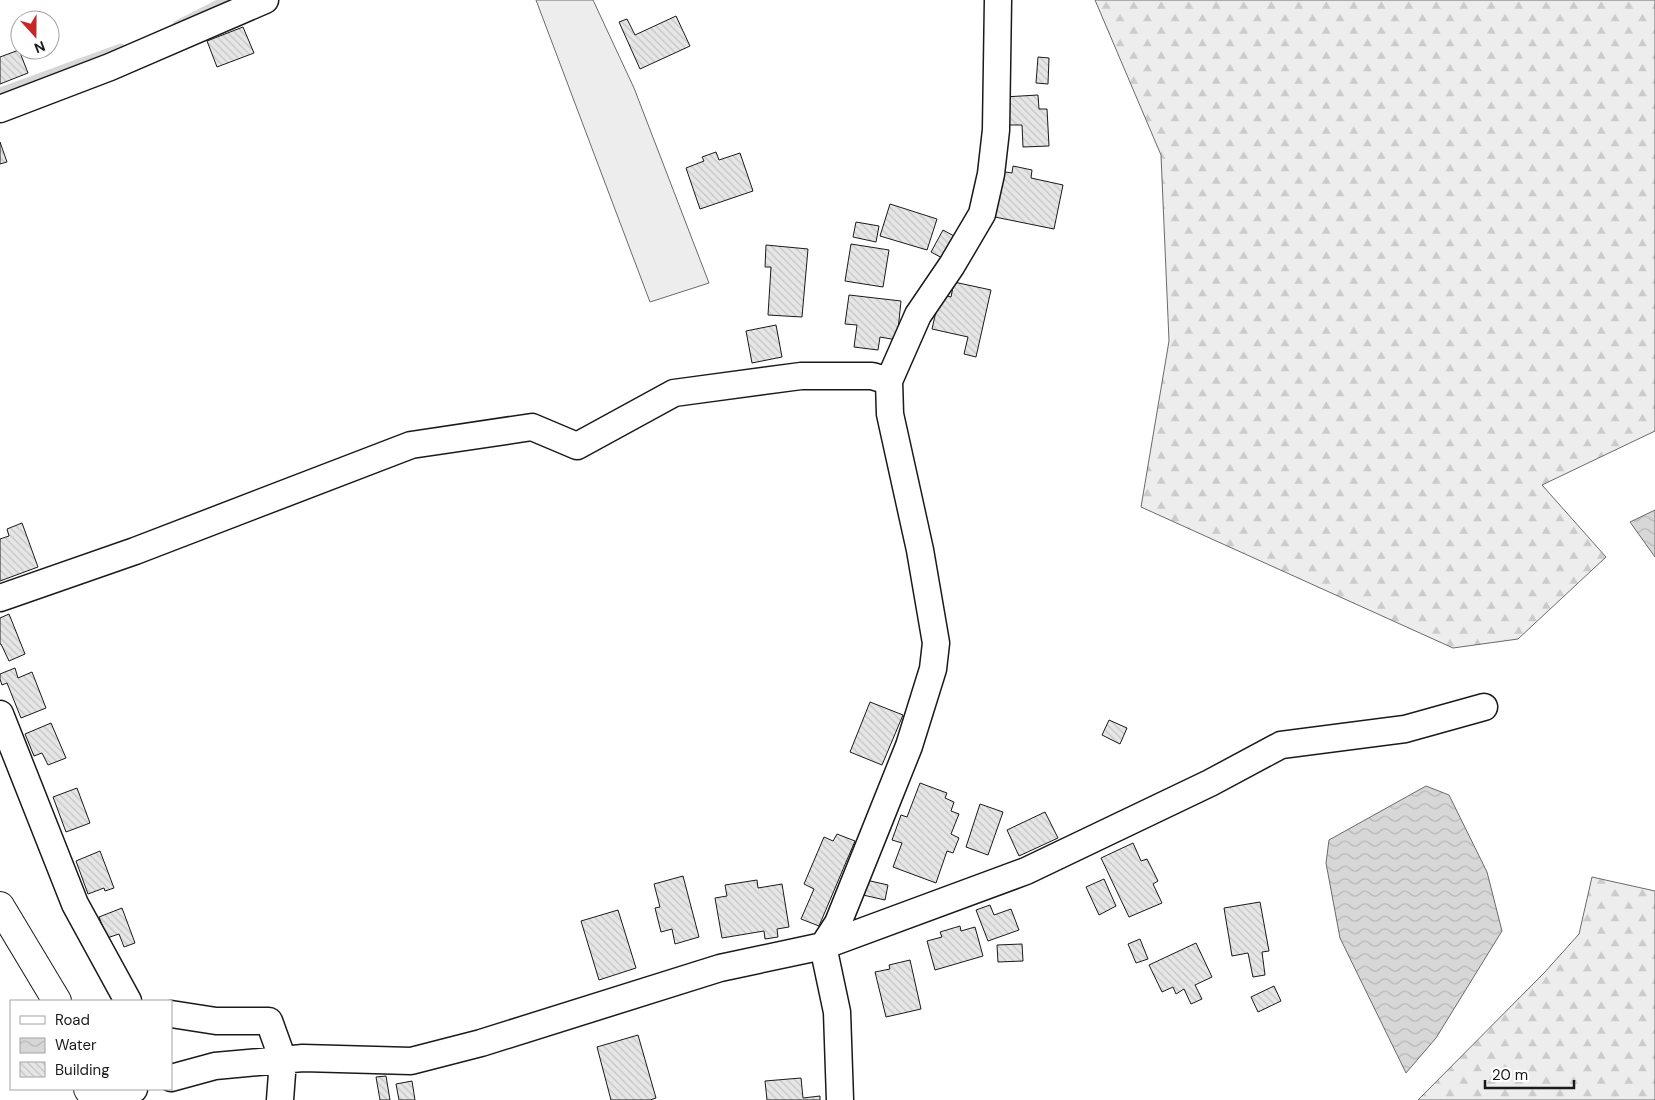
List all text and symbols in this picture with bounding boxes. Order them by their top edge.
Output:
north arrow [10,10,60,60]
text: N [32,37,48,57]
legend [10,1000,172,1090]
text: Road [55,1010,90,1030]
text: Water [55,1035,97,1055]
scale bar [1485,1058,1574,1090]
text: Building [55,1060,110,1080]
text: 20 m [1492,1065,1528,1085]

